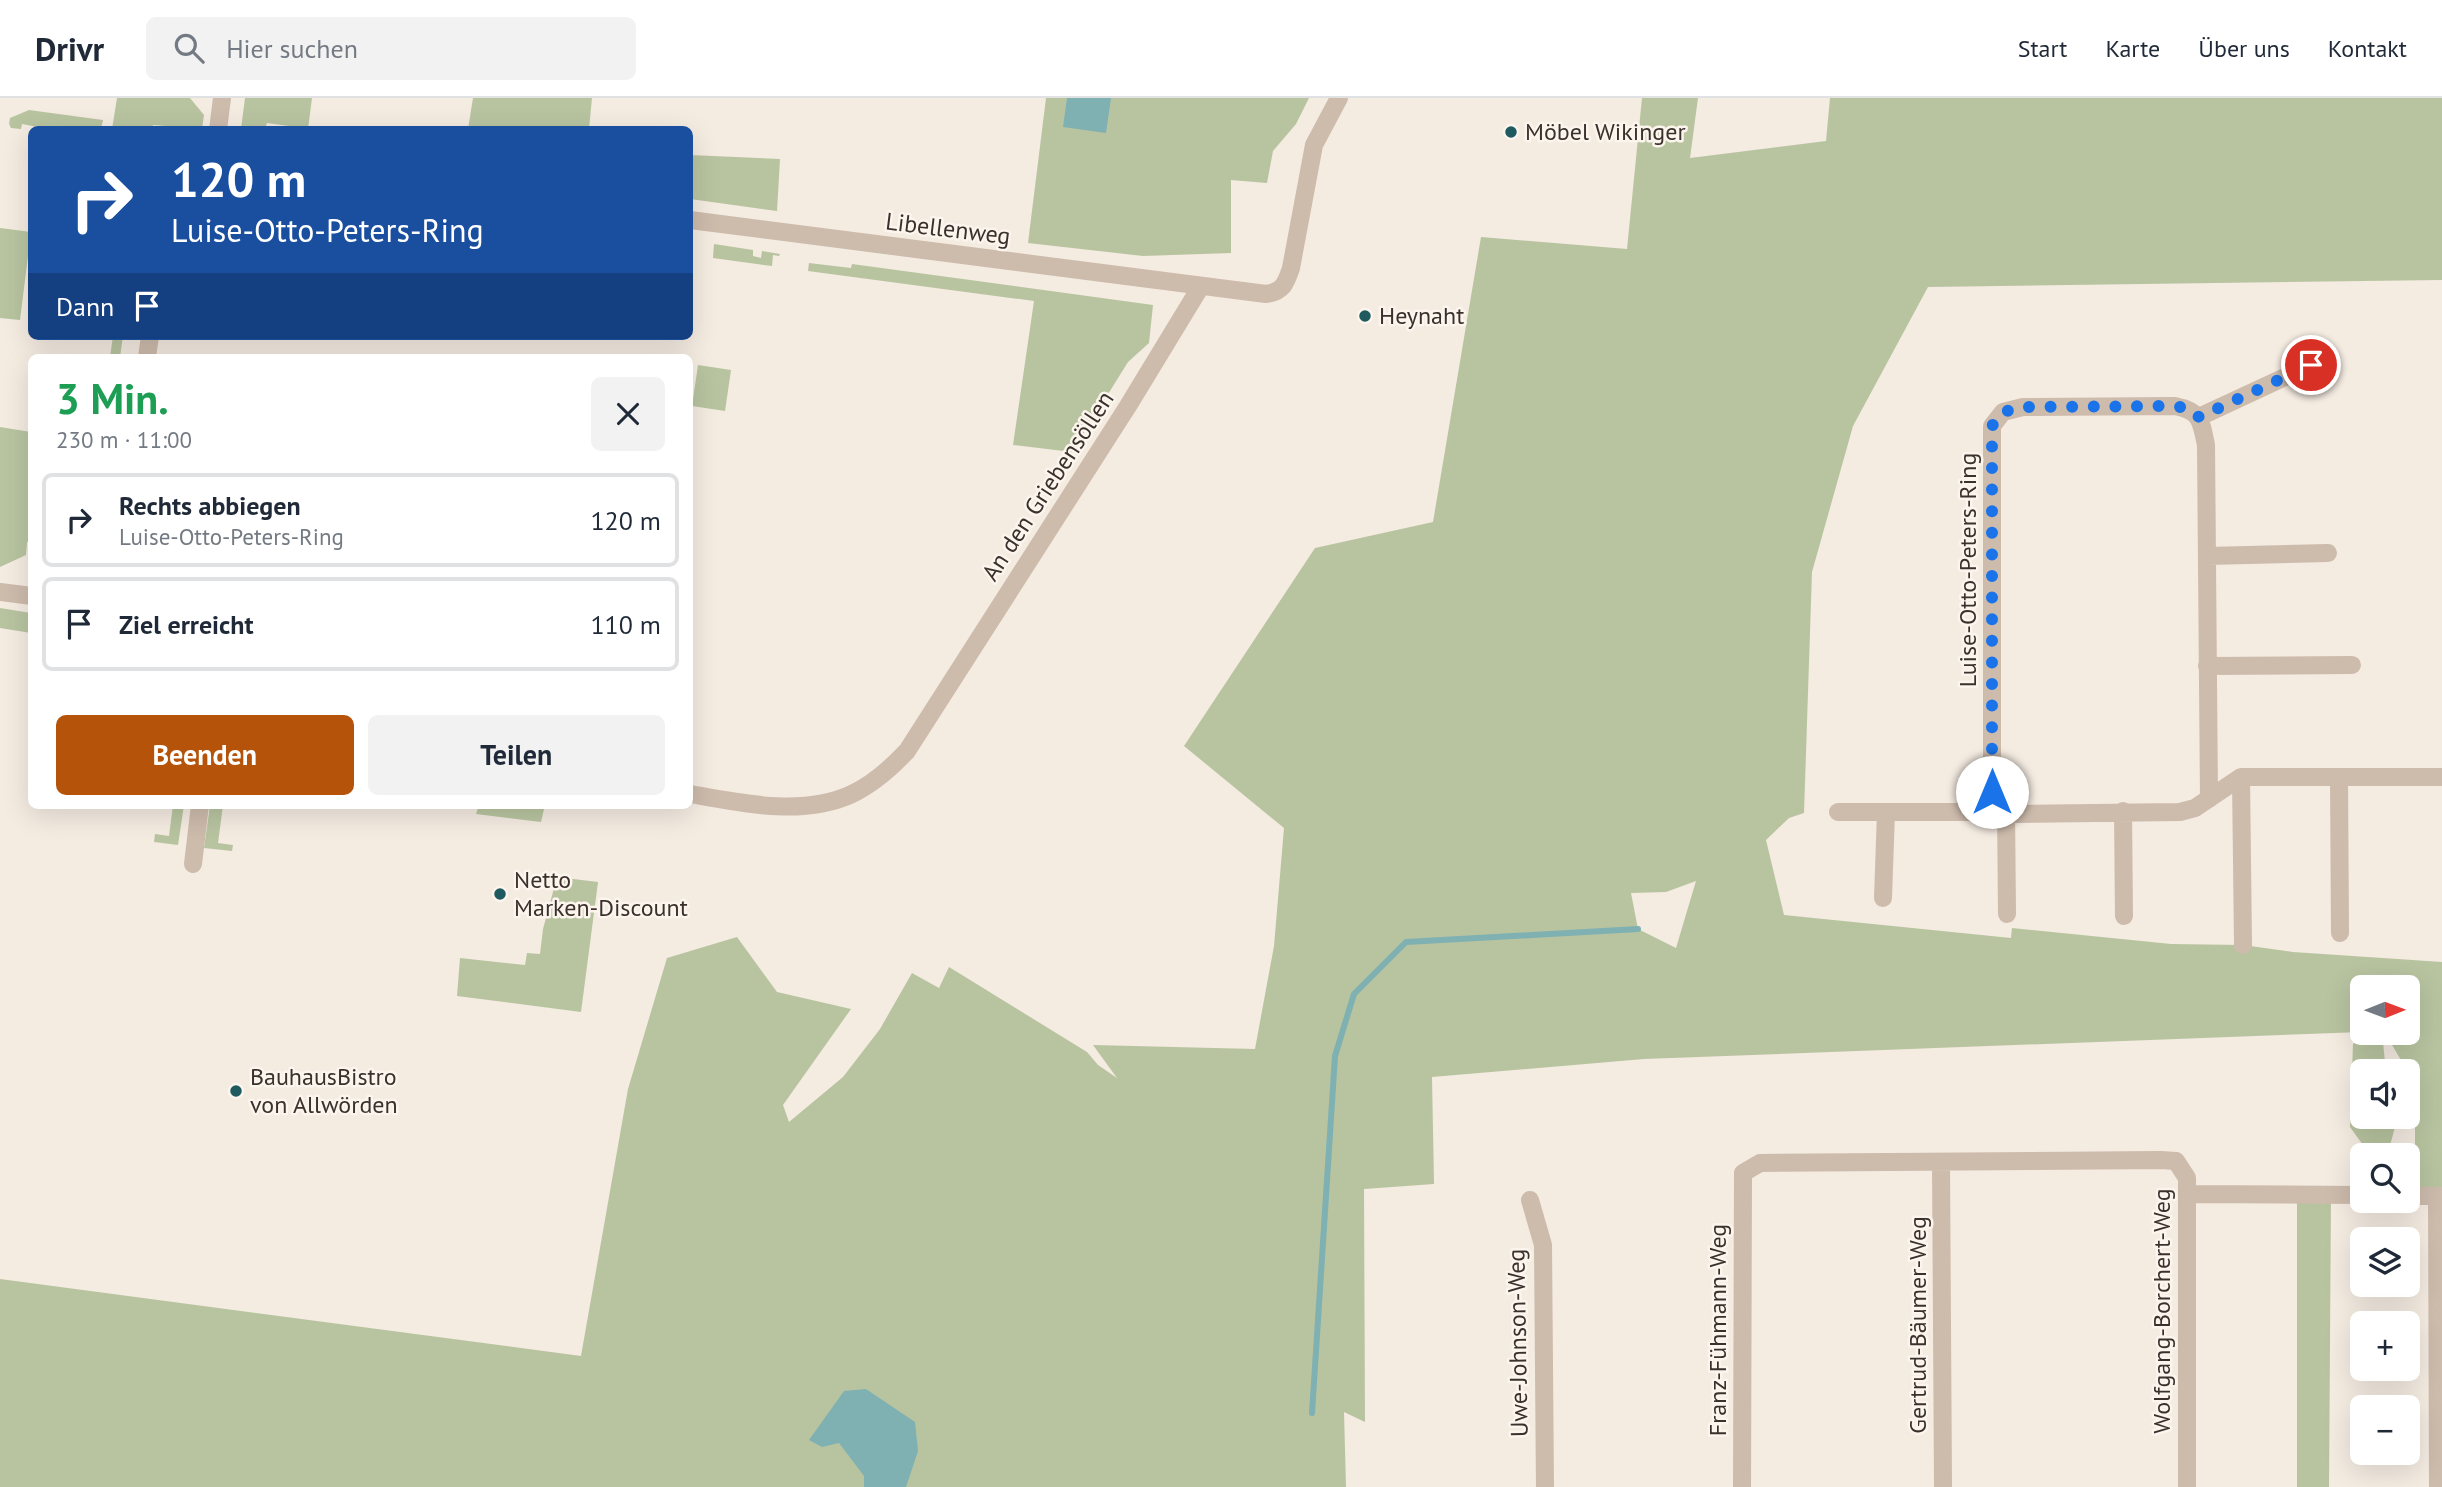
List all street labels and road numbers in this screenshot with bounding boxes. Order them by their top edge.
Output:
street label: Libellenweg [884,205,1012,252]
street label: An den Griebensöllen [975,385,1121,587]
street label: Luise-Otto-Peters-Ring [1952,453,1983,687]
street label: Wolfgang-Borchert-Weg [2146,1188,2177,1434]
street label: Gertrud-Bäumer-Weg [1902,1216,1933,1434]
street label: Franz-Fühmann-Weg [1702,1224,1733,1436]
street label: Uwe-Johnson-Weg [1500,1249,1535,1437]

